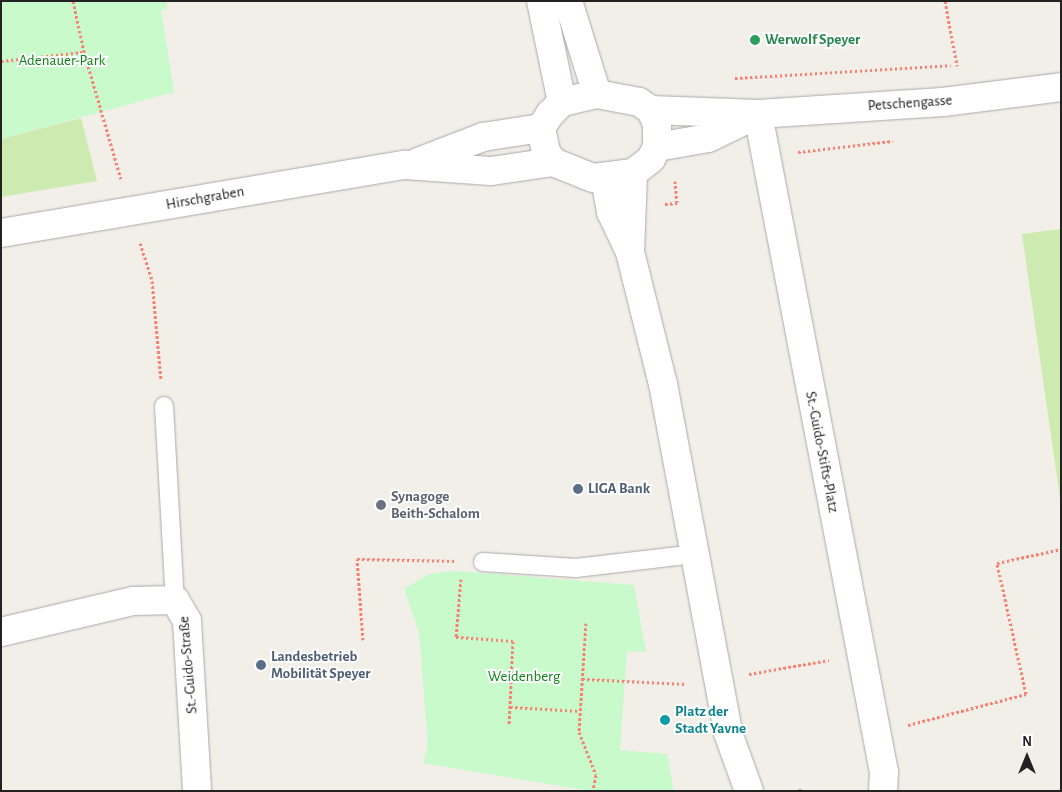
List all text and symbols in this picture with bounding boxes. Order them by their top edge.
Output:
place label: Werwolf Speyer [765,31,860,49]
marker: Werwolf Speyer [749,34,761,46]
park label: Adenauer-Park [19,52,105,70]
street label: Petschengasse [867,91,953,115]
street label: Hirschgraben [164,182,246,214]
street label: St.-Guido-Stifts-Platz [801,390,843,514]
place label: LIGA Bank [588,480,650,498]
marker: LIGA Bank [572,483,584,495]
place label: Synagoge Beith-Schalom [391,487,480,522]
marker: Synagoge Beith-Schalom [375,499,387,511]
street label: St.-Guido-Straße [175,615,201,715]
place label: Landesbetrieb Mobilität Speyer [271,647,371,682]
marker: Landesbetrieb Mobilität Speyer [255,659,267,671]
park label: Weidenberg [488,668,560,686]
place label: Platz der Stadt Yavne [675,702,746,737]
marker: Platz der Stadt Yavne [659,714,671,726]
north arrow [1002,732,1052,782]
text: N [1022,735,1032,749]

